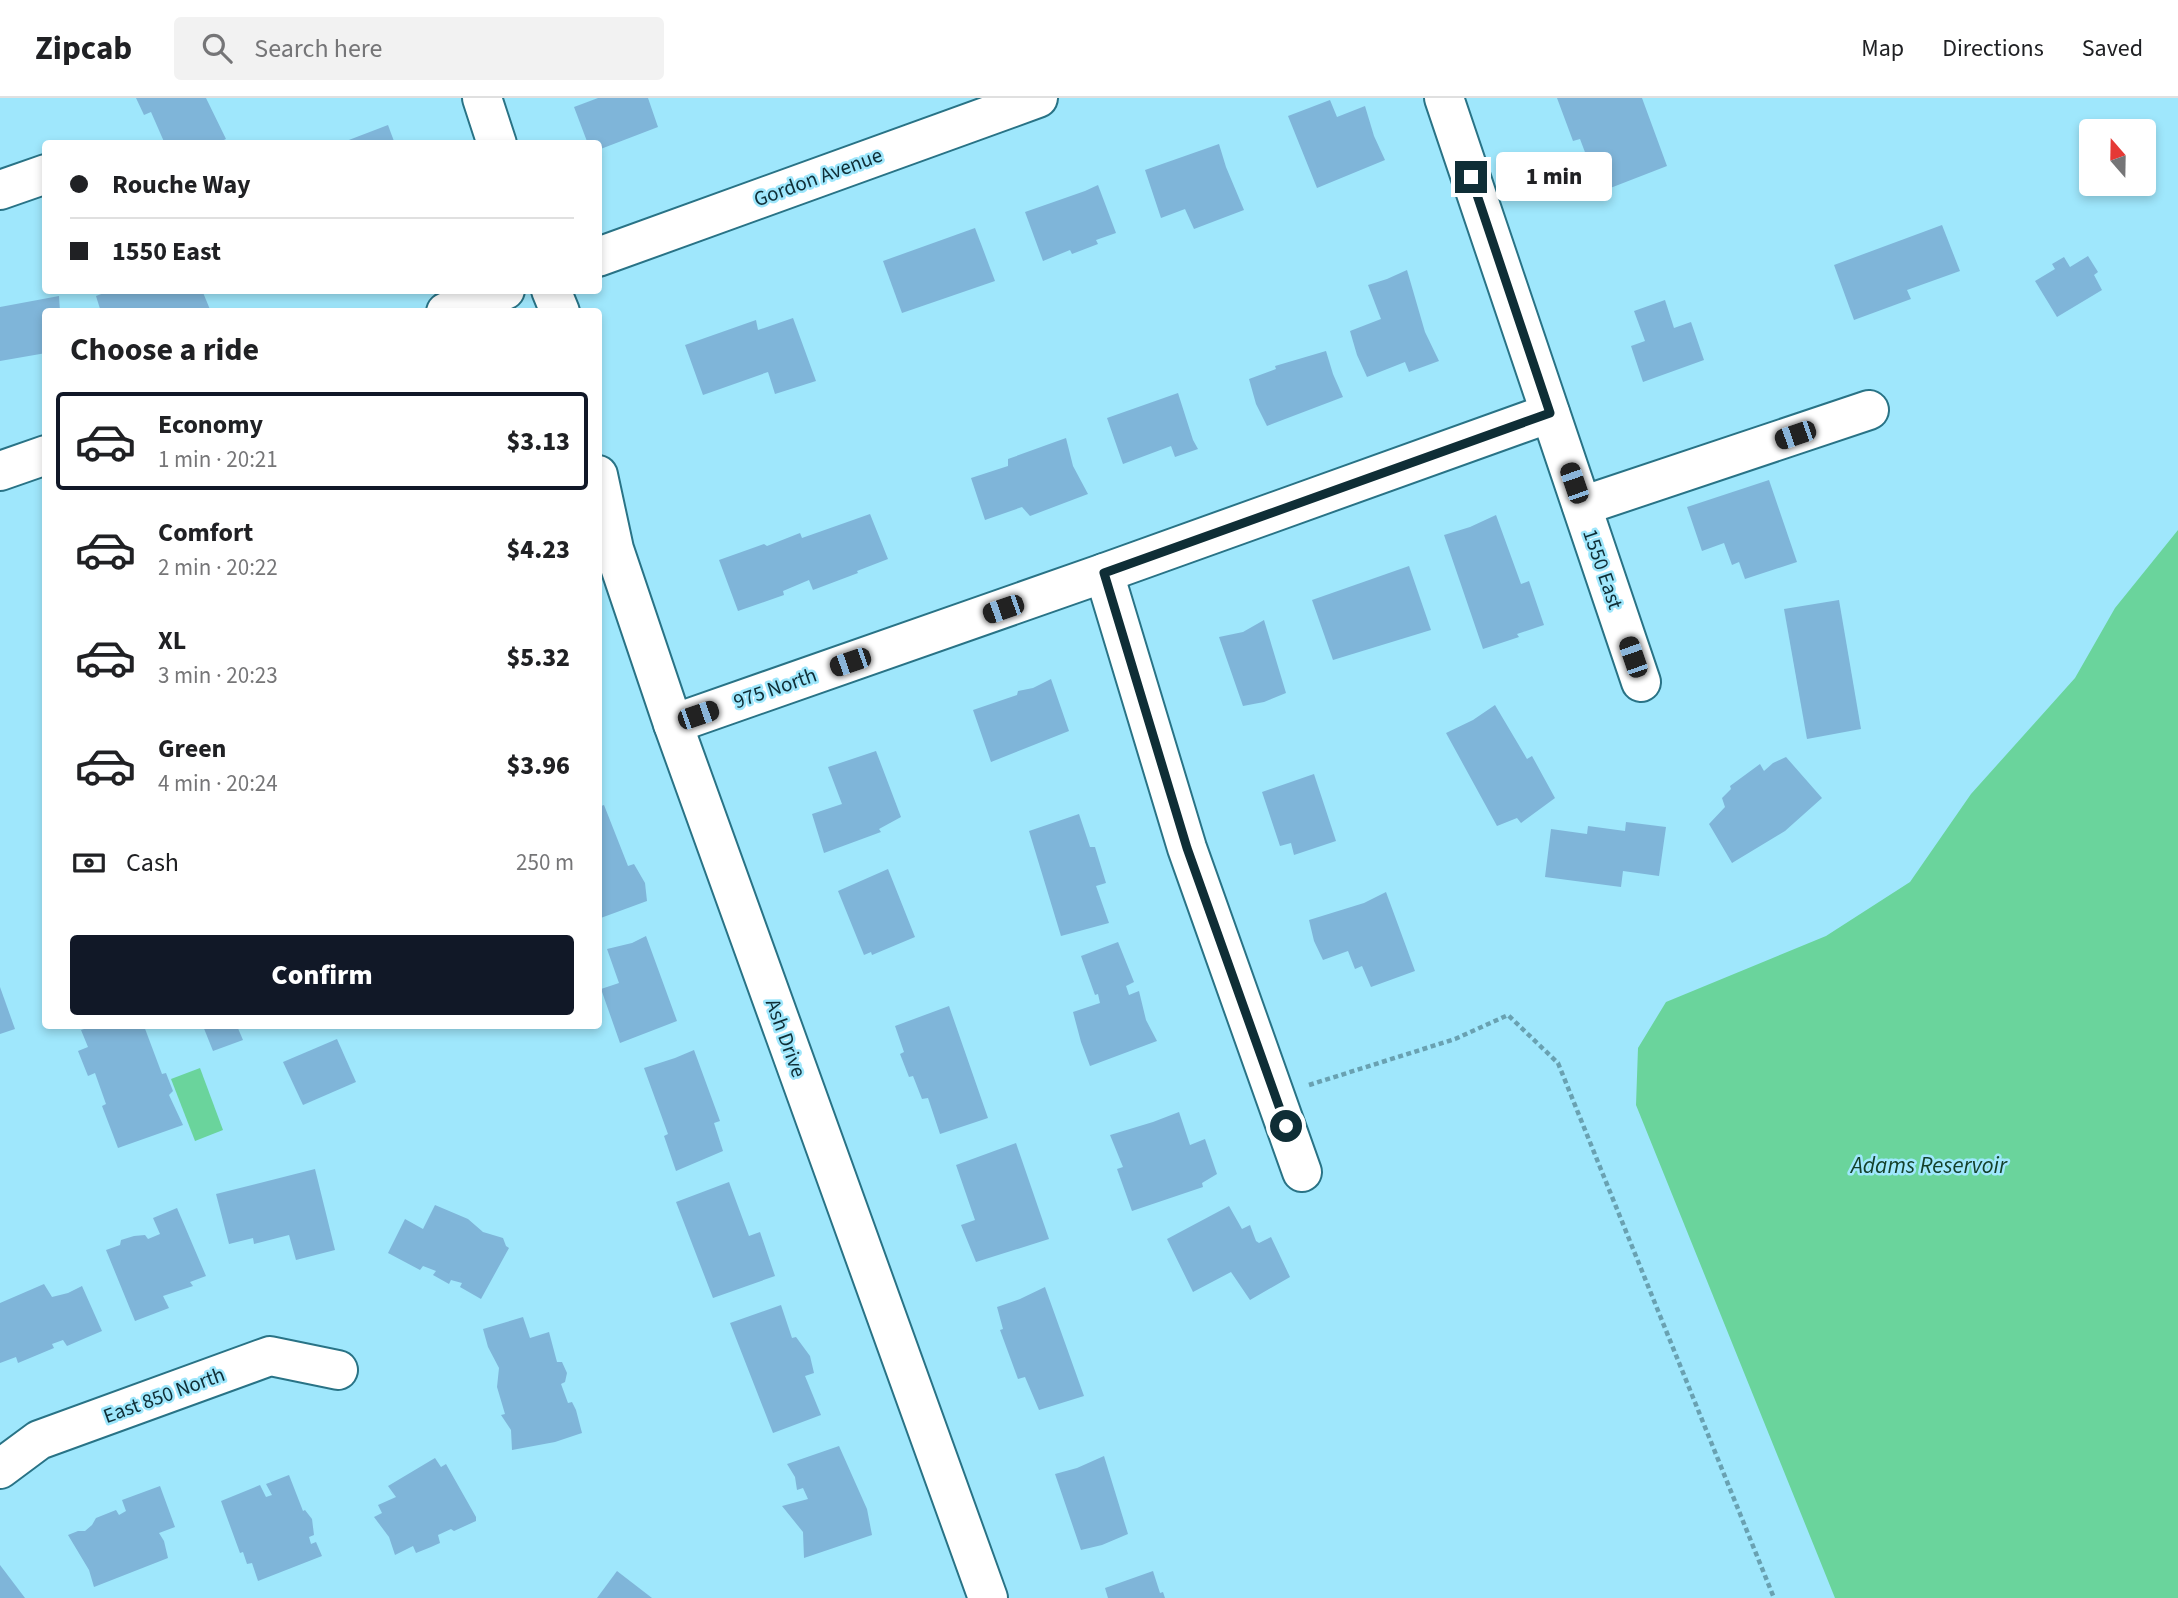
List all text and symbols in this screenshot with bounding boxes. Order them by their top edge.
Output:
search box [174,17,664,80]
text: Zipcab [35,25,132,72]
icon: search [198,29,236,67]
text: Search here [254,30,382,67]
text: Map [1861,31,1904,66]
text: Directions [1942,31,2044,66]
text: Saved [2082,31,2143,66]
north arrow [2079,119,2156,196]
map controls [2079,119,2156,196]
street label: Gordon Avenue [749,140,887,214]
callout: 1 min [1496,153,1611,202]
text: 1 min [1526,160,1582,193]
route end [1455,161,1487,193]
text: Rouche Way [112,166,251,203]
text: 1550 East [112,233,221,270]
text: Choose a ride [70,327,259,373]
text: Economy [158,406,263,443]
icon: car [74,410,137,473]
car [1772,418,1819,452]
text: $3.13 [506,423,570,460]
text: 1 min · 20:21 [158,443,278,476]
car [1558,460,1591,506]
text: Comfort [158,514,253,551]
icon: car [74,518,137,581]
street label: 1550 East [1575,525,1631,613]
text: $4.23 [506,531,570,568]
text: 2 min · 20:22 [158,551,278,584]
car [980,592,1027,626]
text: XL [158,622,186,659]
icon: car [74,626,137,689]
car [1617,634,1650,680]
text: $5.32 [506,639,570,676]
car [827,645,874,679]
text: 3 min · 20:23 [158,659,278,692]
street label: 975 North [729,660,821,716]
car [675,698,722,732]
text: Green [158,730,226,767]
icon: car [74,734,137,797]
text: $3.96 [506,747,570,784]
text: 4 min · 20:24 [158,767,278,800]
icon: cash [70,844,108,882]
text: Cash [126,844,179,881]
text: 250 m [516,846,574,879]
button: Confirm [70,935,574,1015]
street label: Ash Drive [758,994,814,1082]
route start [1270,1110,1302,1142]
water label: Adams Reservoir [1849,1149,2008,1182]
street label: East 850 North [99,1359,229,1431]

